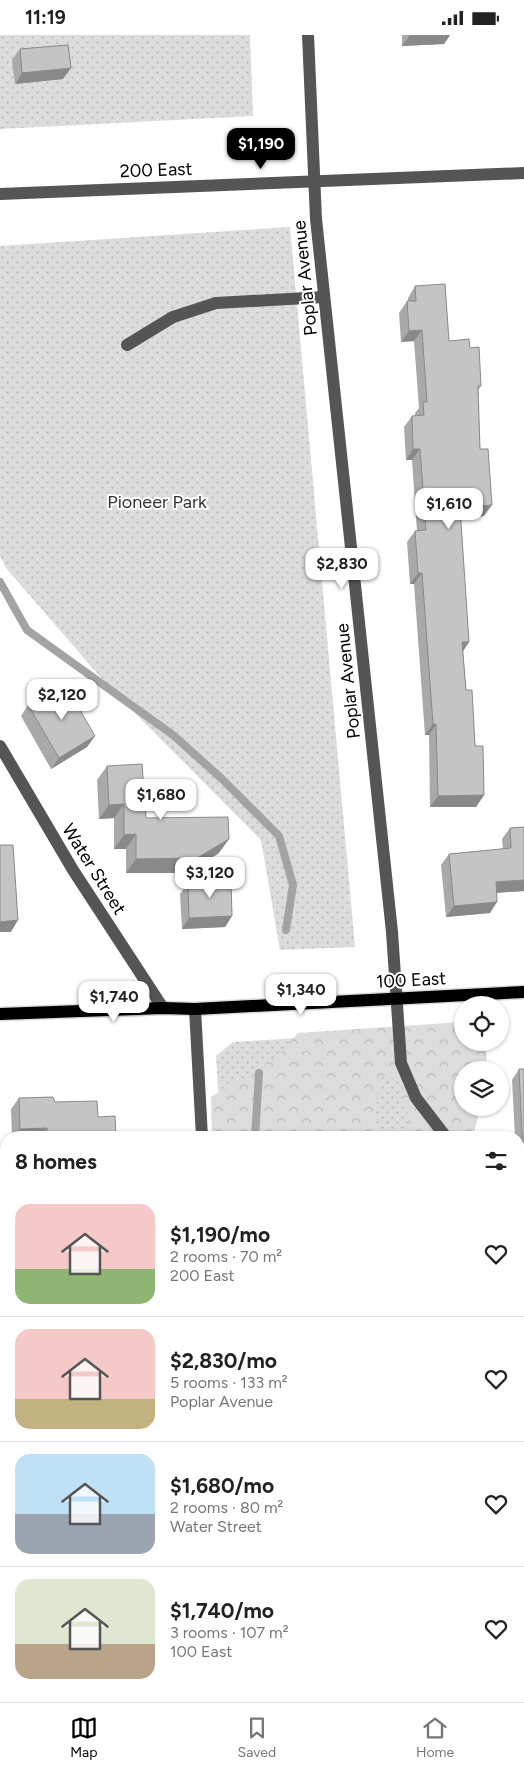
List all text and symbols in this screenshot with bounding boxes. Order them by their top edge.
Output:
text: 11:19 [25,6,66,29]
pin: $1,190 [220,127,302,170]
text: $1,190 [238,134,284,153]
street label: 200 East [119,158,193,182]
street label: Poplar Avenue [288,219,322,337]
pin: $1,610 [408,487,490,530]
park label: Pioneer Park [107,491,207,513]
text: $1,610 [426,494,472,513]
pin: $2,830 [301,547,383,590]
text: $2,830 [316,554,368,573]
street label: Poplar Avenue [331,622,365,740]
pin: $2,120 [21,679,103,721]
text: $2,120 [38,685,86,704]
pin: $1,680 [120,779,202,821]
text: $1,680 [136,785,186,804]
street label: Water Street [57,819,131,919]
pin: $3,120 [169,857,251,899]
text: $3,120 [186,863,234,882]
street label: 100 East [375,967,447,993]
pin: $1,340 [260,973,342,1016]
text: $1,340 [276,980,326,999]
pin: $1,740 [73,981,155,1023]
text: $1,740 [89,987,139,1006]
map controls [454,996,509,1116]
button: locate [454,996,509,1051]
button: layers [454,1061,509,1116]
icon: filters [482,1147,510,1175]
text: 8 homes [15,1149,97,1174]
text: $1,190/mo [170,1222,270,1247]
icon: home [55,1224,115,1284]
icon: heart [482,1240,510,1268]
text: 2 rooms · 70 m² [170,1247,282,1266]
text: 200 East [170,1266,235,1285]
text: $2,830/mo [170,1348,277,1373]
icon: home [55,1349,115,1409]
icon: heart [482,1365,510,1393]
text: 5 rooms · 133 m² [170,1373,288,1392]
text: Poplar Avenue [170,1392,273,1411]
text: $1,680/mo [170,1473,274,1498]
icon: home [55,1474,115,1534]
icon: heart [482,1490,510,1518]
text: 2 rooms · 80 m² [170,1498,283,1517]
text: Water Street [170,1517,262,1536]
text: $1,740/mo [170,1598,274,1623]
icon: home [55,1599,115,1659]
icon: heart [482,1615,510,1643]
text: 3 rooms · 107 m² [170,1623,288,1642]
text: 100 East [170,1642,232,1661]
tab: Map [70,1714,98,1761]
tab: Saved [238,1714,276,1761]
tab: Home [416,1714,454,1761]

